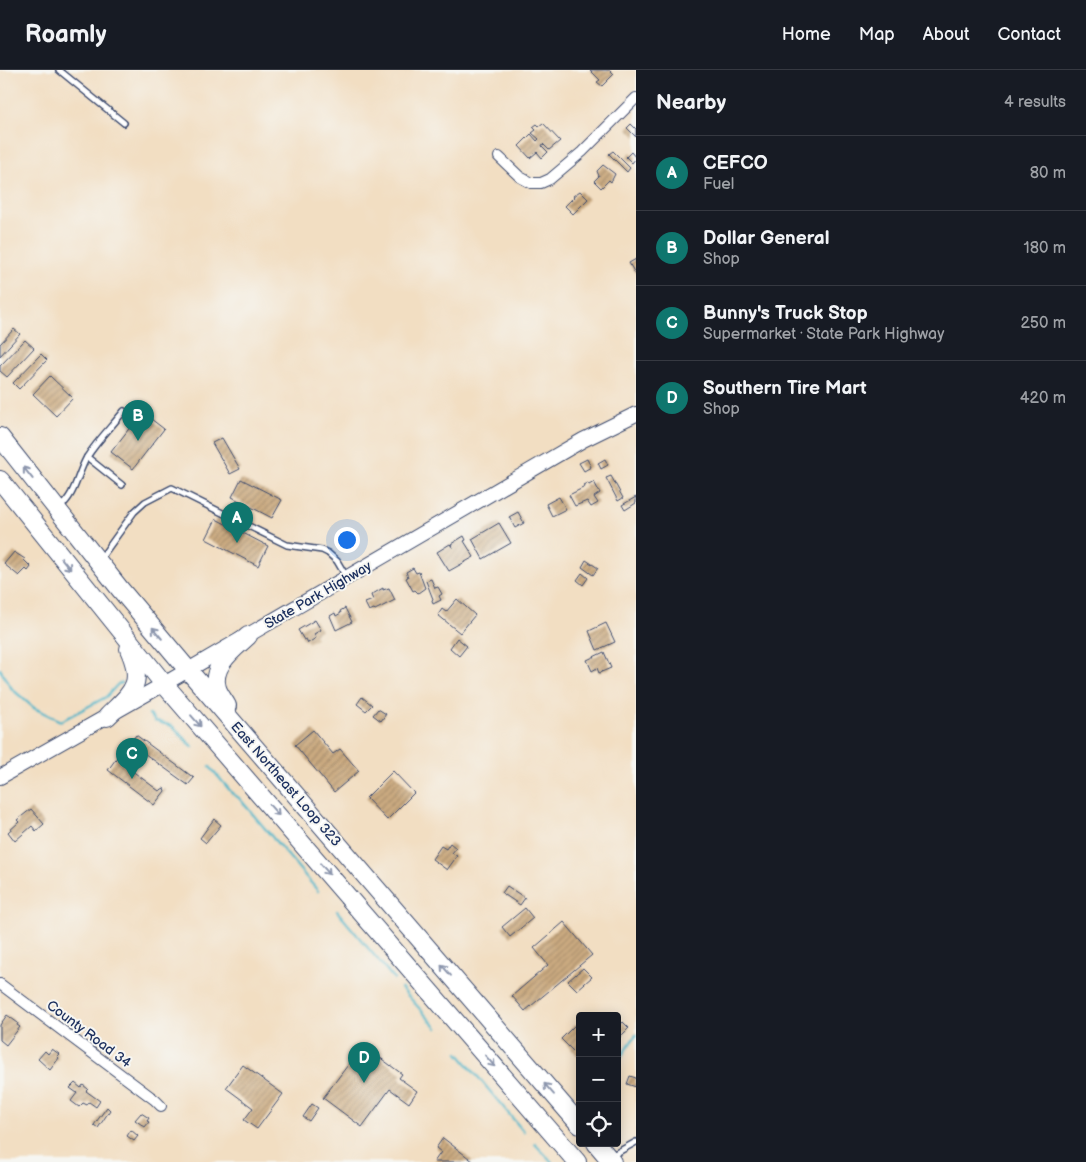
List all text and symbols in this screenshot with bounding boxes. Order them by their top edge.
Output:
text: Roamly [25,20,106,49]
text: Home [782,24,831,45]
text: Map [859,24,895,45]
text: About [923,24,970,45]
text: Contact [998,24,1061,45]
text: Nearby [656,90,726,115]
text: 4 results [1004,93,1066,112]
text: CEFCO [703,152,768,175]
text: A [667,164,677,183]
text: 80 m [1030,164,1066,183]
text: Fuel [703,175,734,194]
text: Dollar General [703,227,829,250]
text: B [666,239,678,258]
text: 180 m [1024,239,1066,258]
text: Shop [703,250,740,269]
text: Bunny's Truck Stop [703,302,868,325]
text: C [666,314,678,333]
text: 250 m [1020,314,1066,333]
text: Supermarket · State Park Highway [703,325,944,344]
text: Southern Tire Mart [703,377,867,400]
text: D [666,389,678,408]
text: 420 m [1020,389,1066,408]
pin: B [122,400,154,441]
text: Shop [703,400,740,419]
one-way arrow [23,467,34,480]
pin: A [221,502,253,543]
your location [334,527,360,553]
one-way arrow [60,557,71,570]
street label: State Park Highway [261,557,375,633]
one-way arrow [151,627,162,640]
one-way arrow [190,714,201,727]
street label: East Northeast Loop 323 [227,718,345,850]
pin: C [116,738,148,779]
one-way arrow [268,804,279,817]
one-way arrow [319,862,330,875]
one-way arrow [440,964,452,977]
street label: County Road 34 [43,997,135,1072]
map controls [576,1012,621,1147]
button: + [576,1012,621,1057]
pin: D [348,1042,380,1083]
one-way arrow [485,1055,496,1068]
button: − [576,1057,621,1102]
one-way arrow [543,1083,555,1096]
button: locate [576,1102,621,1147]

